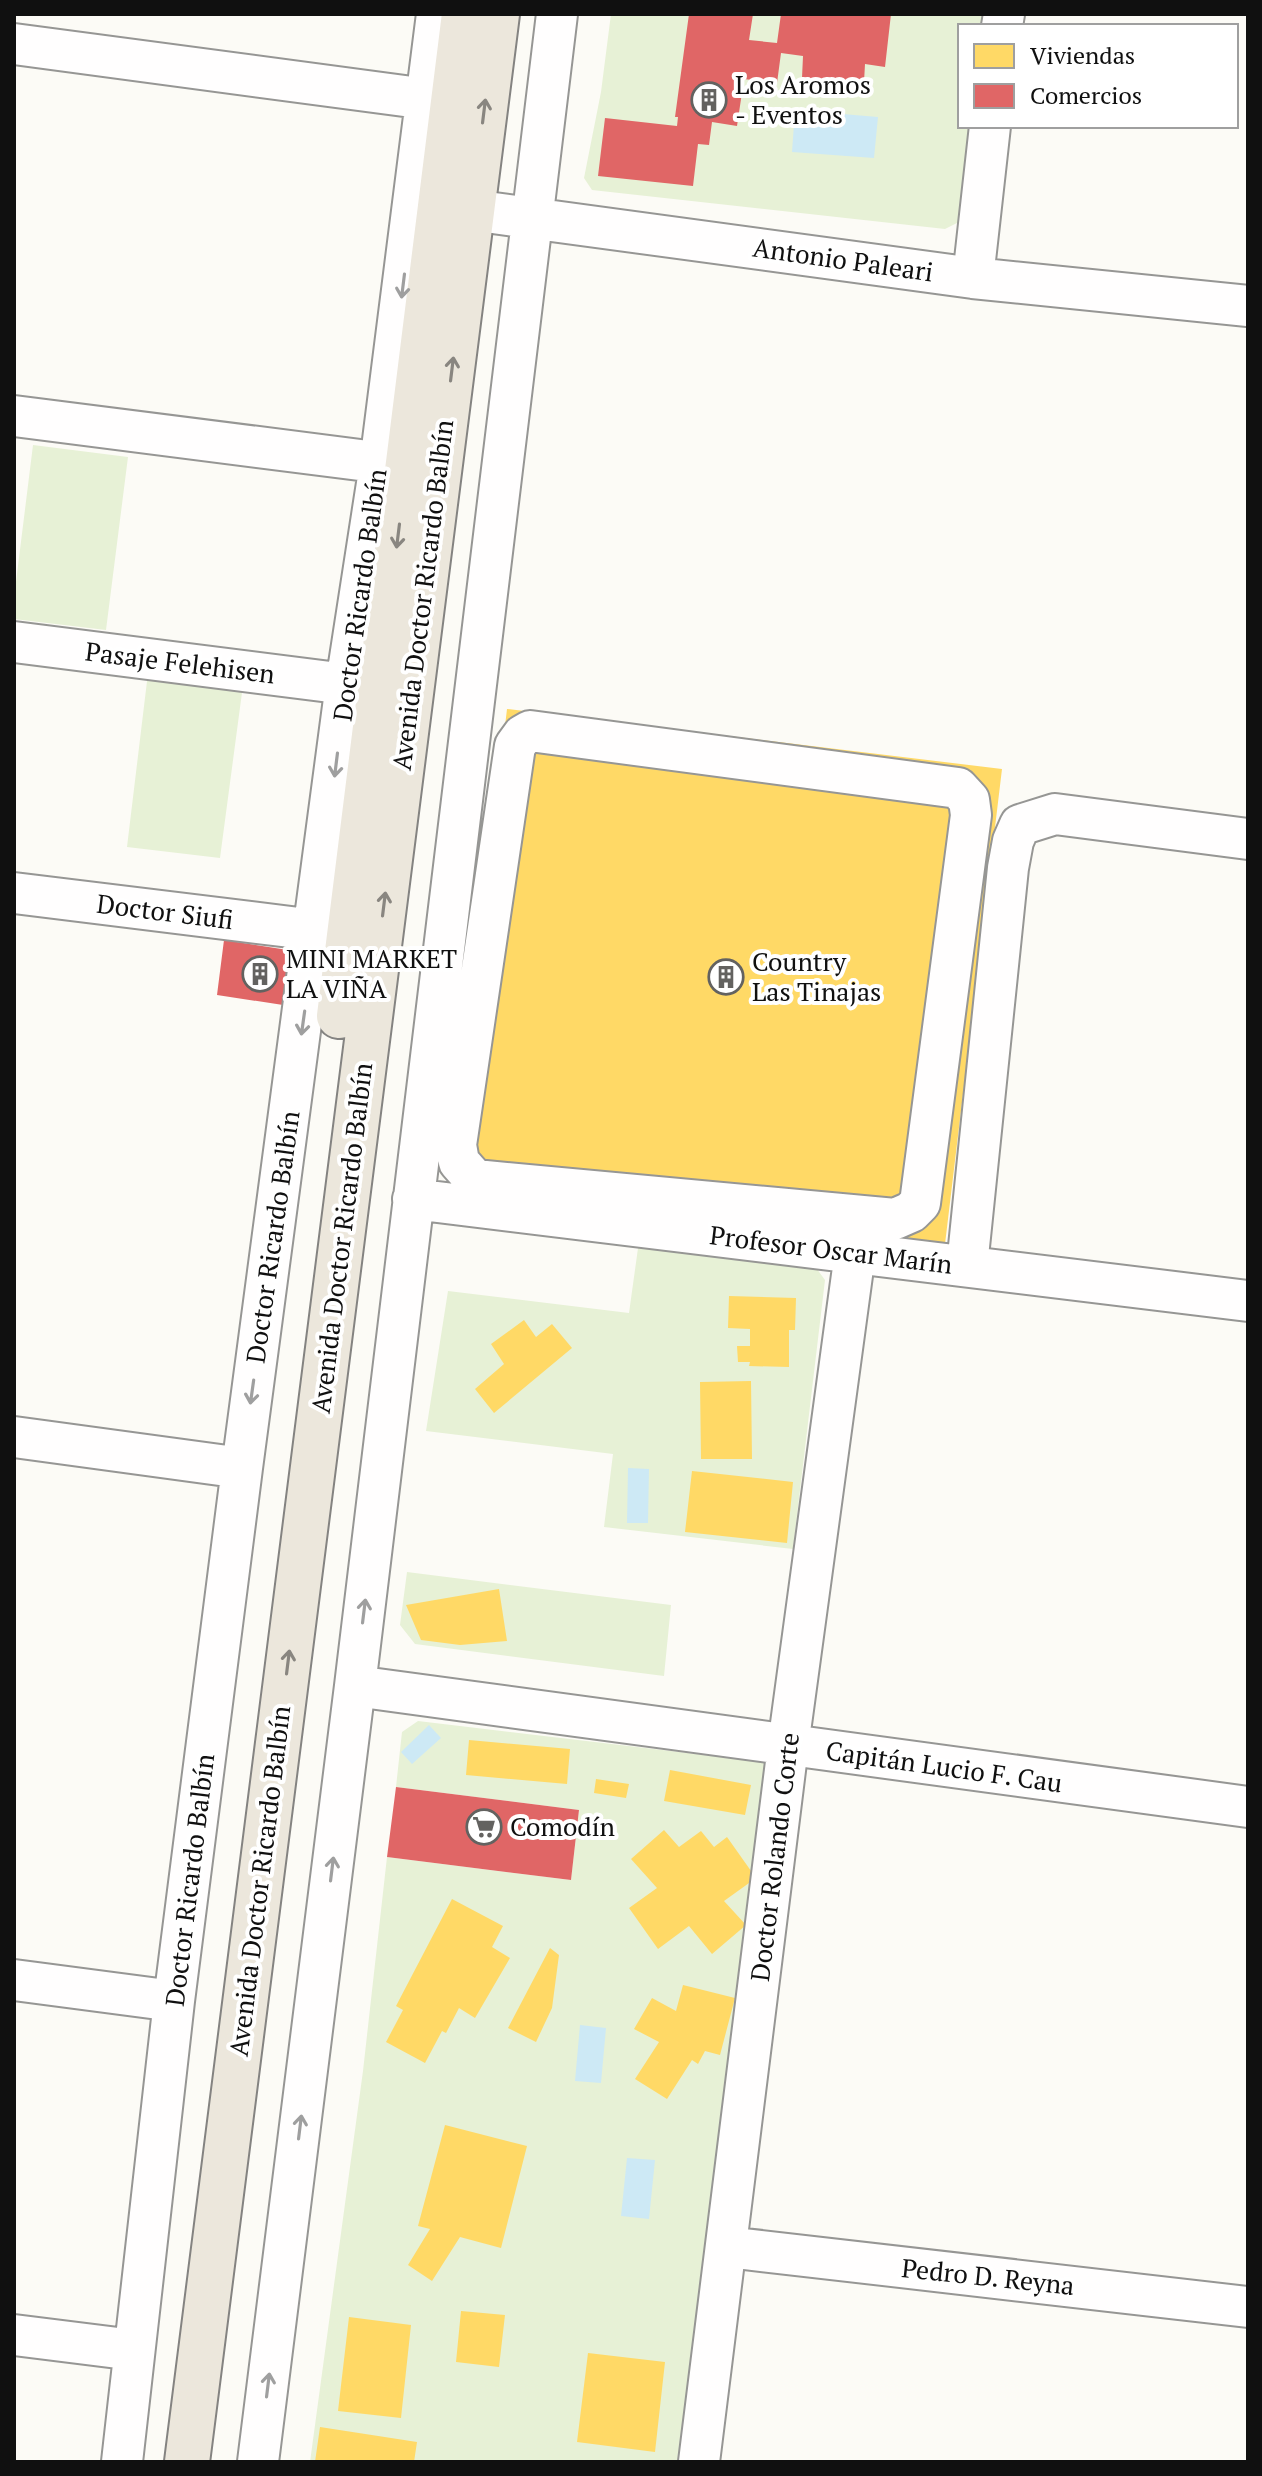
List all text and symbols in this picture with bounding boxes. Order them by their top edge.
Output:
legend [958,24,1238,128]
text: Viviendas [1030,39,1135,71]
place label: Los Aromos - Eventos [735,67,871,131]
text: Comercios [1030,79,1142,111]
building icon: Los Aromos - Eventos [690,81,728,119]
one-way arrow [477,99,492,124]
street label: Antonio Paleari [751,230,935,288]
one-way arrow [395,273,410,298]
one-way arrow [444,356,459,383]
street label: Avenida Doctor Ricardo Balbín [384,418,460,772]
street label: Doctor Ricardo Balbín [324,467,394,723]
one-way arrow [390,523,405,548]
street label: Pasaje Felehisen [83,634,277,691]
one-way arrow [328,752,343,777]
street label: Doctor Siufi [95,886,235,936]
one-way arrow [377,892,392,918]
place label: MINI MARKET LA VIÑA [286,941,457,1005]
place label: Country Las Tinajas [752,944,881,1008]
building icon: MINI MARKET LA VIÑA [241,955,279,993]
building icon: Country Las Tinajas [707,958,745,996]
one-way arrow [295,1009,310,1036]
street label: Avenida Doctor Ricardo Balbín [303,1061,379,1415]
street label: Doctor Ricardo Balbín [237,1109,307,1365]
street label: Profesor Oscar Marín [708,1217,954,1281]
one-way arrow [244,1378,259,1404]
one-way arrow [357,1598,372,1624]
one-way arrow [281,1650,296,1675]
street label: Avenida Doctor Ricardo Balbín [221,1704,297,2058]
street label: Doctor Rolando Corte [742,1731,806,1983]
street label: Capitán Lucio F. Cau [824,1733,1065,1799]
street label: Doctor Ricardo Balbín [157,1752,221,2008]
supermarket icon: Comodín [465,1808,503,1846]
place label: Comodín [510,1809,615,1843]
one-way arrow [325,1856,340,1883]
one-way arrow [293,2115,308,2140]
street label: Pedro D. Reyna [900,2250,1076,2302]
one-way arrow [261,2372,276,2398]

